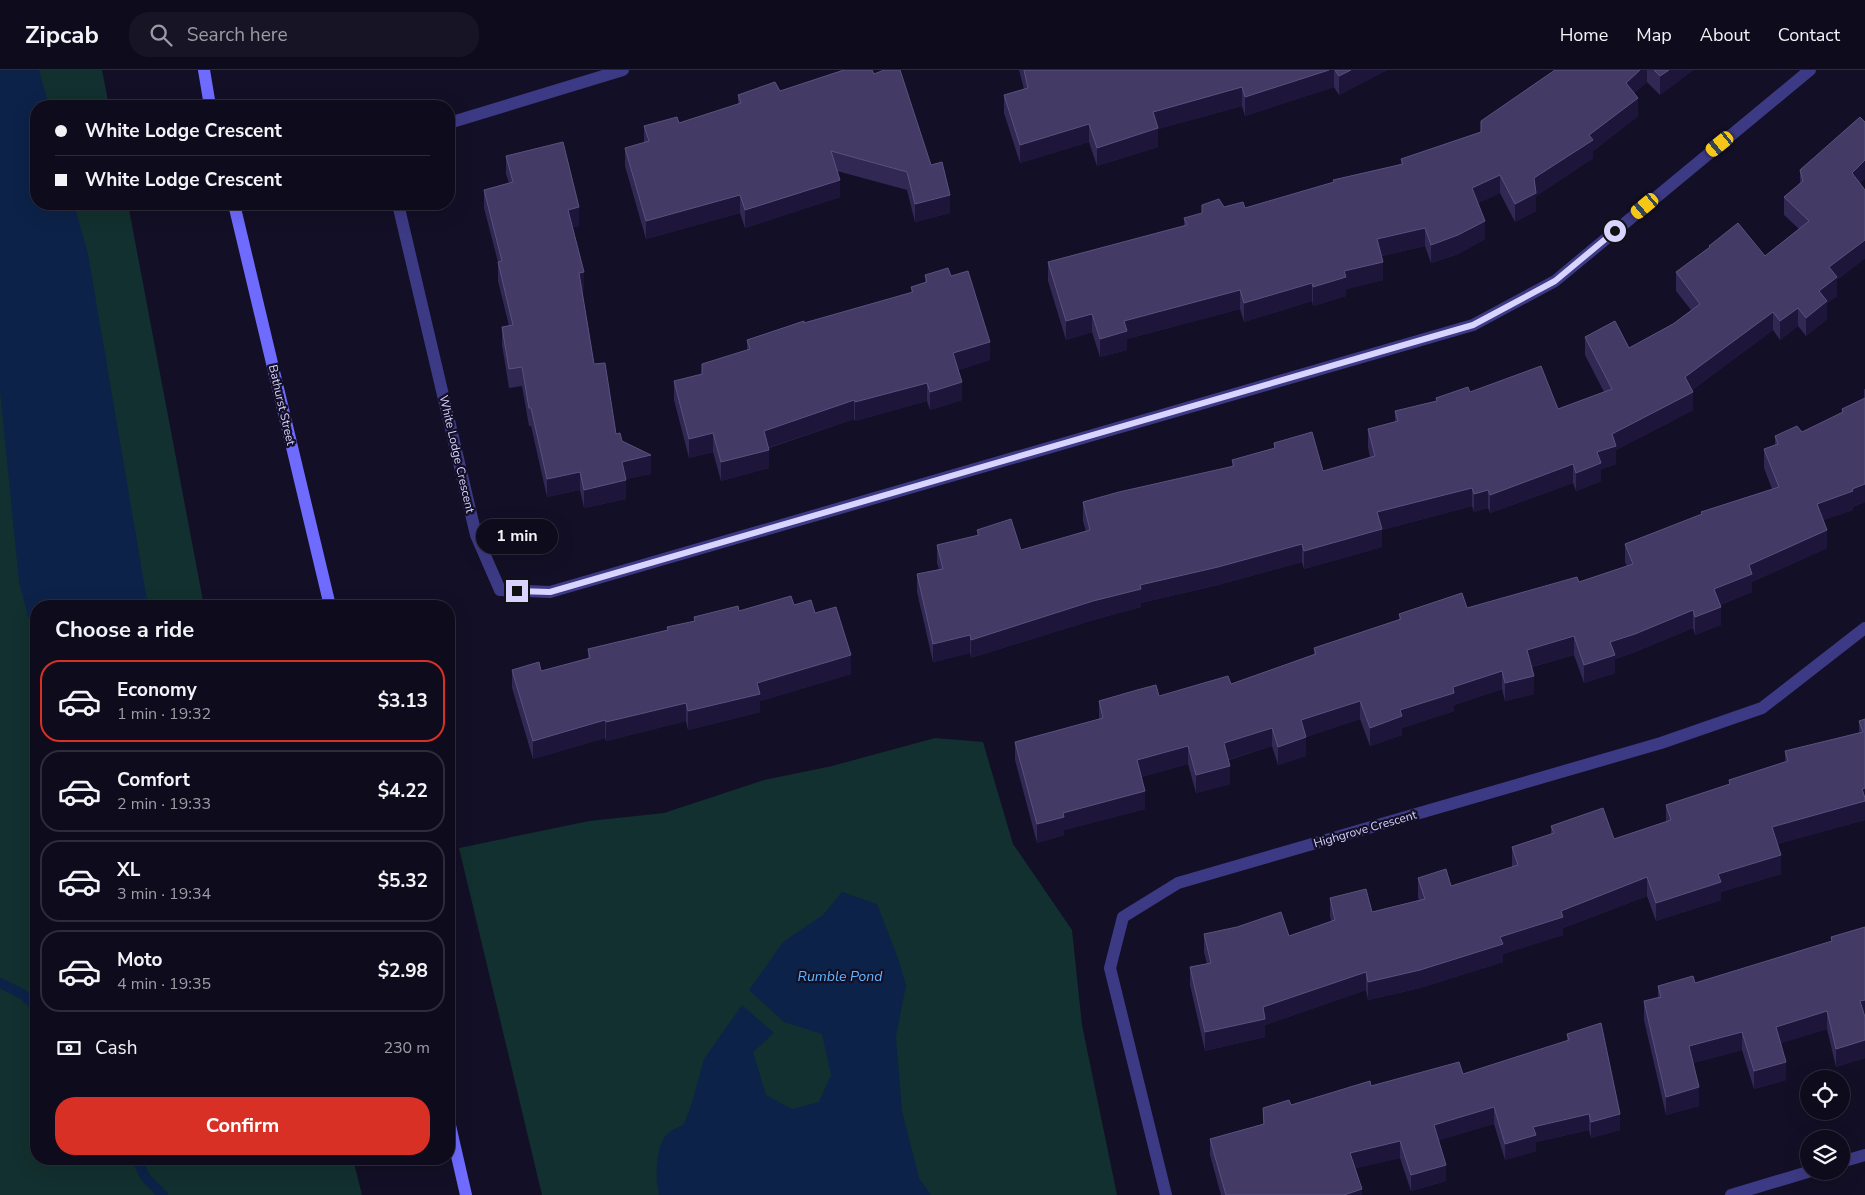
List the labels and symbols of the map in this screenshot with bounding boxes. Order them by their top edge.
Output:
car [1703,129,1736,159]
car [1628,191,1661,221]
route start [1604,220,1626,242]
street label: Bathurst Street [265,363,299,448]
street label: White Lodge Crescent [436,394,479,515]
callout: 1 min [476,518,558,554]
route end [506,580,528,602]
street label: Highgrove Crescent [1312,806,1419,851]
water label: Rumble Pond [798,967,883,986]

